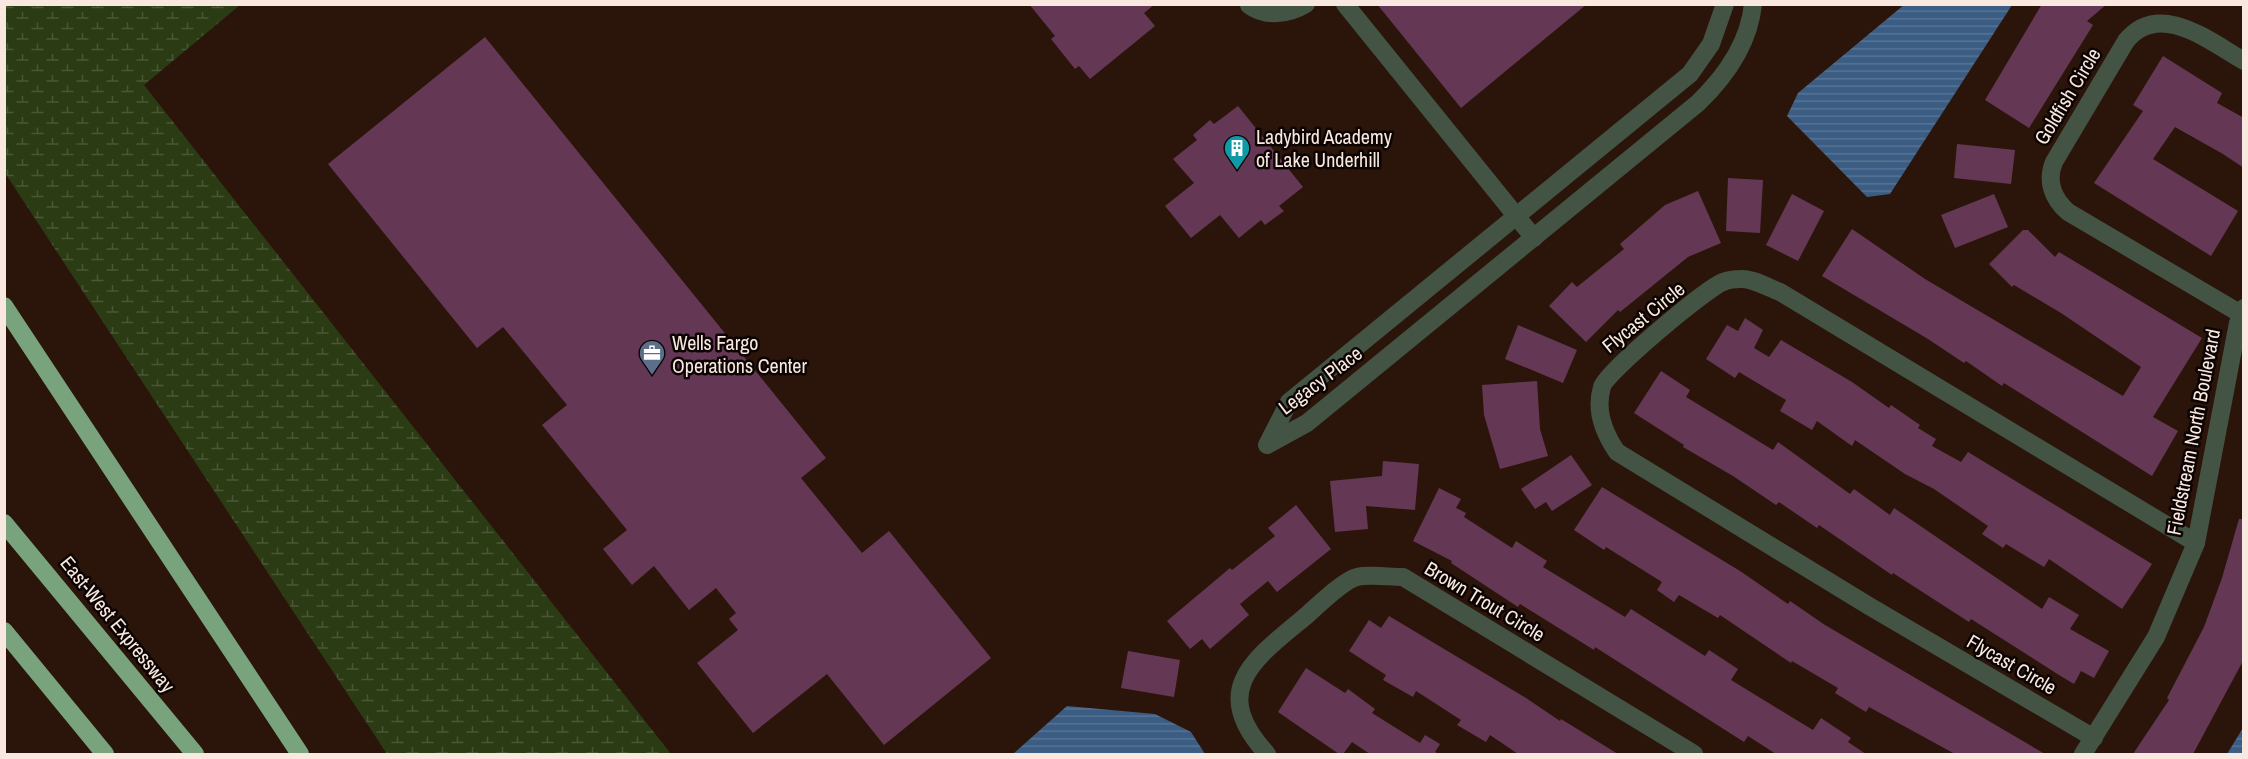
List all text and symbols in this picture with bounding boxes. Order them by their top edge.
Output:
street label: Goldfish Circle [2027,43,2107,149]
place label: Ladybird Academy of Lake Underhill [1256,123,1393,173]
building icon: Ladybird Academy of Lake Underhill [1222,133,1252,171]
street label: Flycast Circle [1596,275,1690,359]
street label: Fieldstream North Boulevard [2160,327,2226,537]
place label: Wells Fargo Operations Center [672,329,807,379]
office icon: Wells Fargo Operations Center [637,338,667,376]
street label: Legacy Place [1273,340,1367,420]
street label: East-West Expressway [55,550,182,699]
street label: Brown Trout Circle [1420,554,1550,648]
street label: Flycast Circle [1962,627,2062,701]

